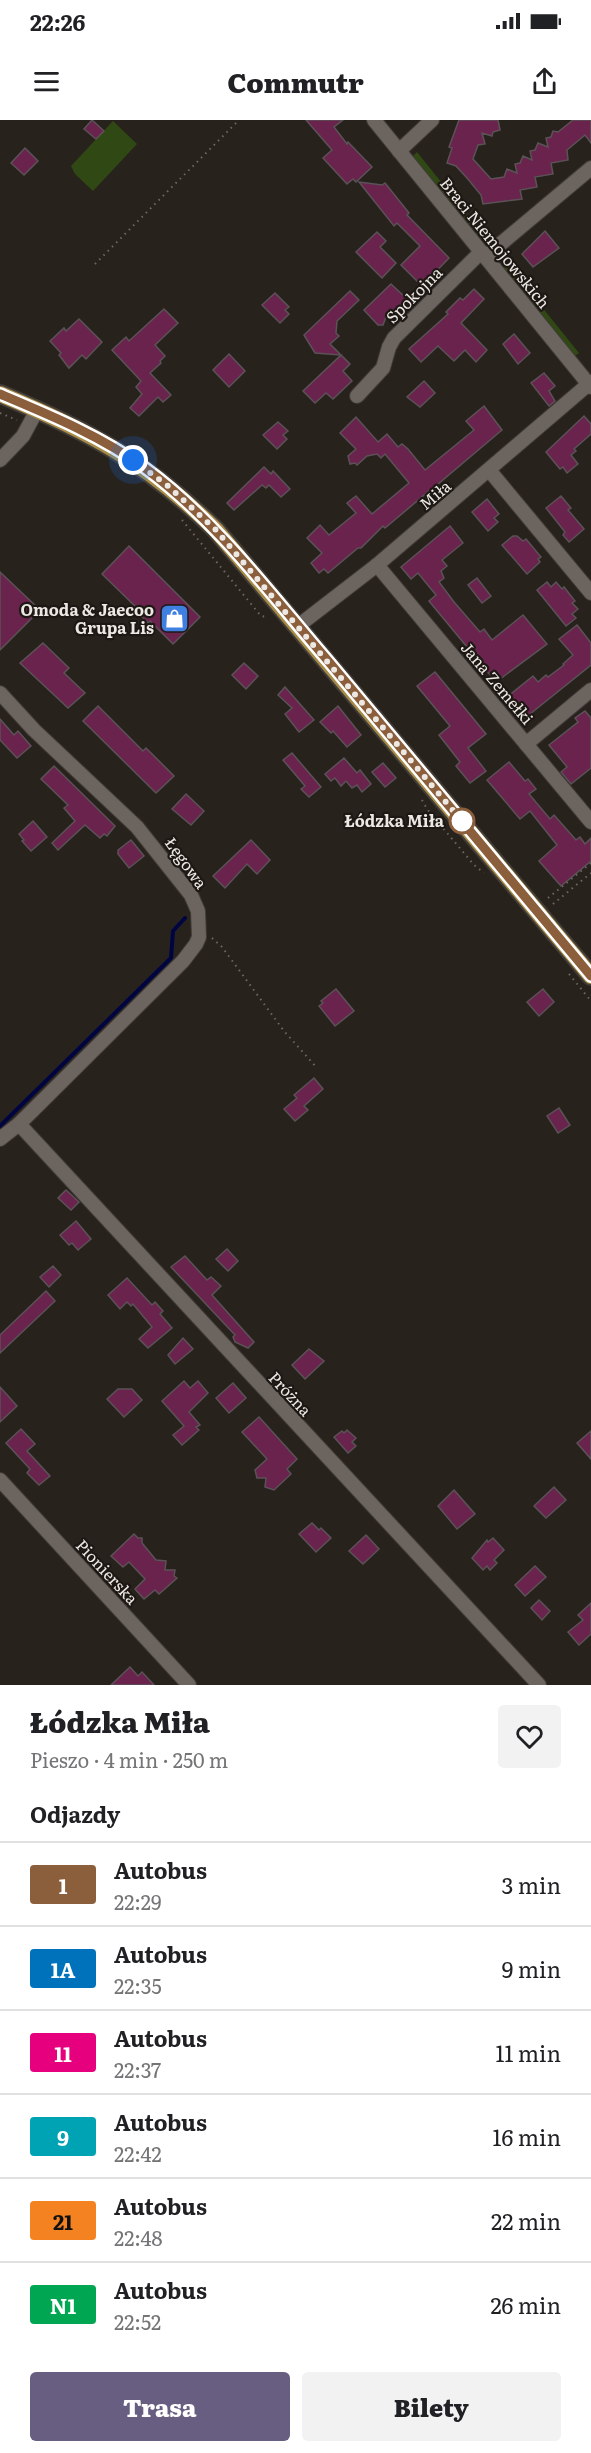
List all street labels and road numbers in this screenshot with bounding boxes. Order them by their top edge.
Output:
street label: Braci Niemojowskich [435,172,557,314]
street label: Spokojna [379,260,447,328]
street label: Miła [413,473,456,515]
street label: Jana Zemełki [456,636,540,729]
street label: Łęgowa [160,832,214,893]
street label: Próżna [264,1366,318,1421]
street label: Pionierska [71,1533,145,1610]

